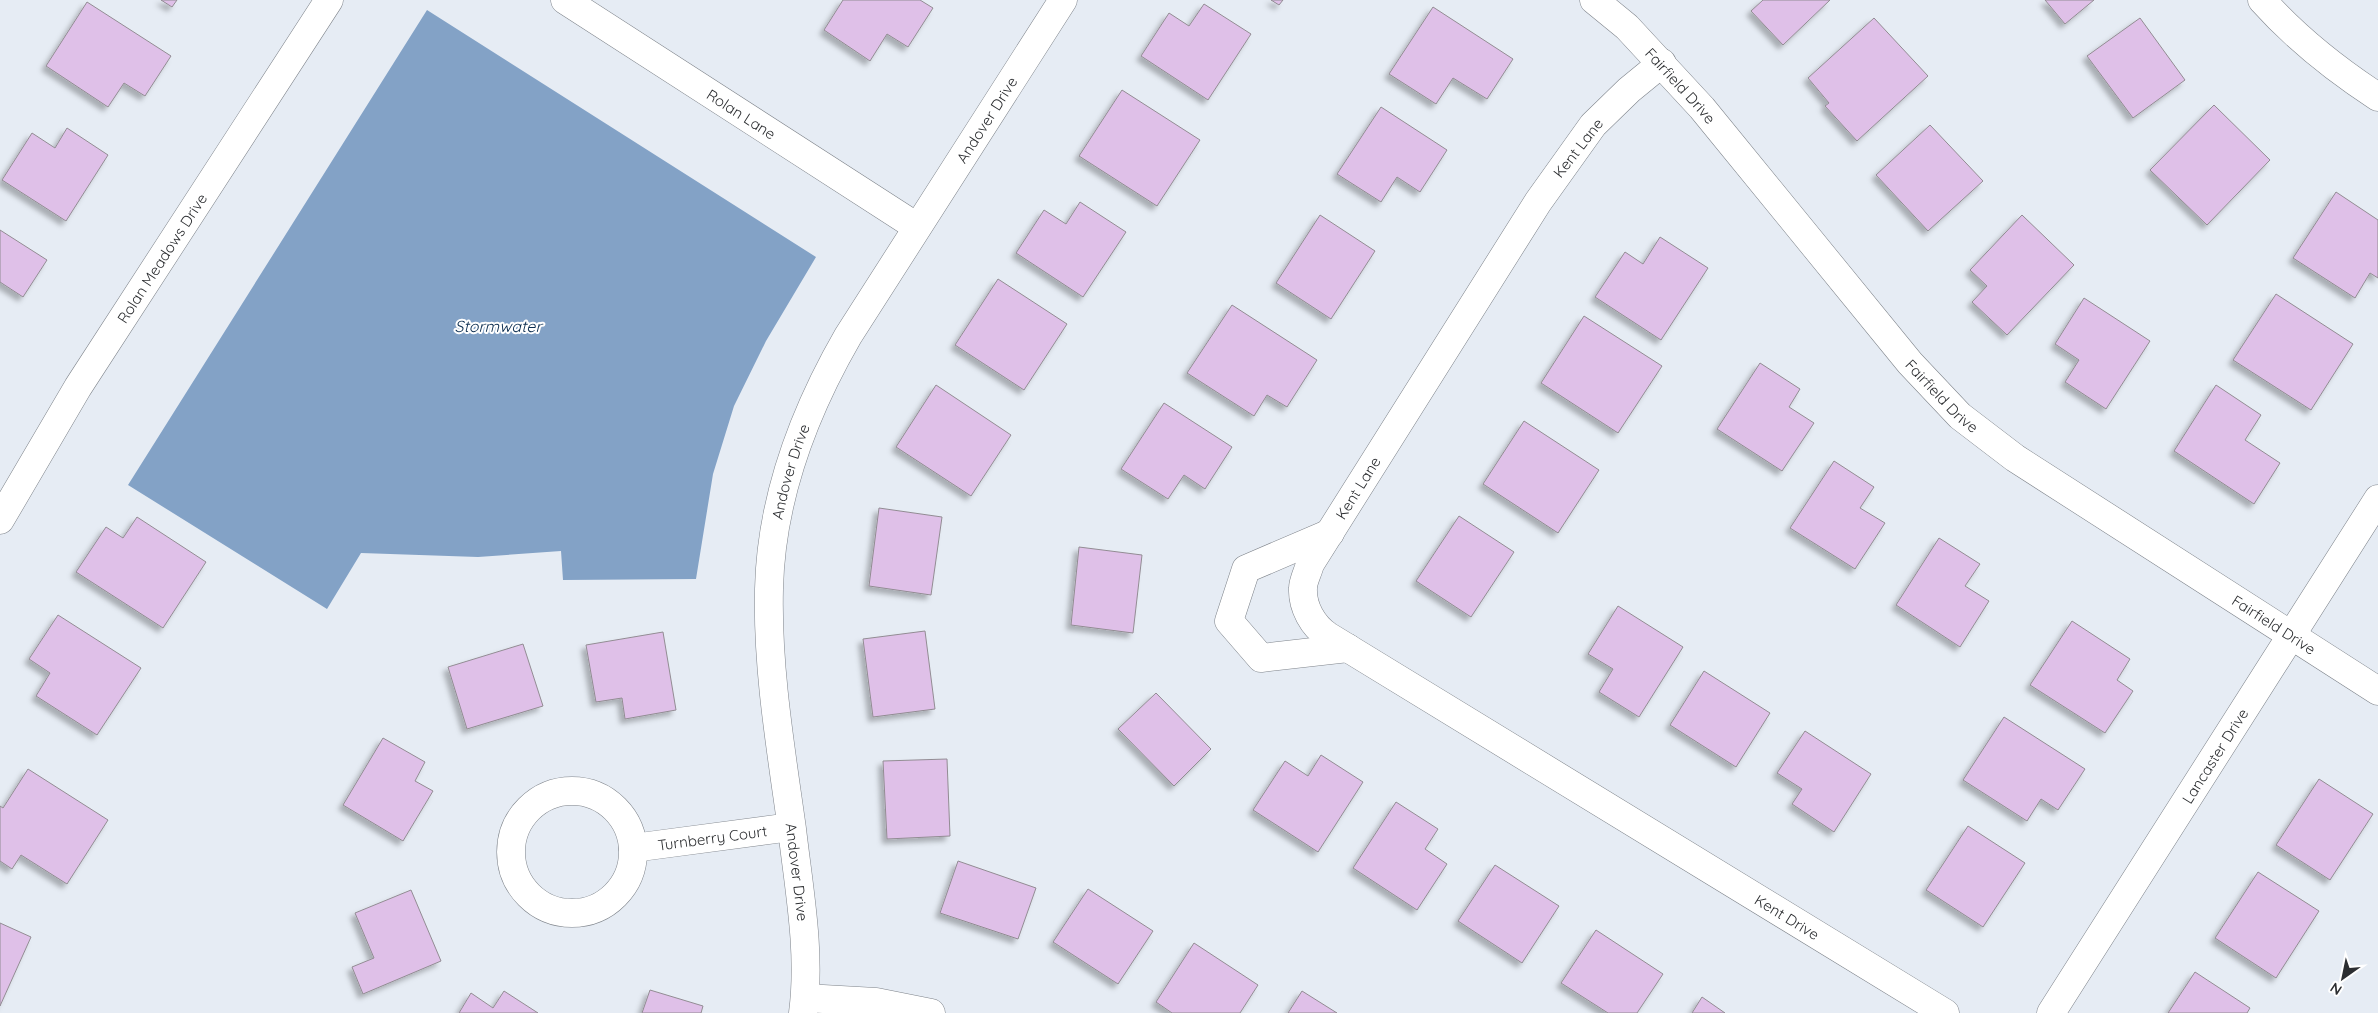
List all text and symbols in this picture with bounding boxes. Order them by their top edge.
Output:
street label: Fairfield Drive [1641,44,1720,127]
street label: Andover Drive [952,73,1021,166]
street label: Rolan Lane [703,85,780,143]
street label: Kent Lane [1549,114,1607,182]
street label: Rolan Meadows Drive [113,189,211,327]
water label: Stormwater [454,316,543,336]
street label: Fairfield Drive [1902,355,1983,436]
street label: Andover Drive [767,421,813,521]
street label: Kent Lane [1331,453,1385,523]
street label: Fairfield Drive [2229,590,2320,658]
street label: Lancaster Drive [2177,704,2252,807]
street label: Turnberry Court [656,821,768,854]
street label: Andover Drive [782,822,812,922]
street label: Kent Drive [1751,890,1823,944]
north arrow [2318,953,2368,1003]
text: N [2327,979,2345,999]

